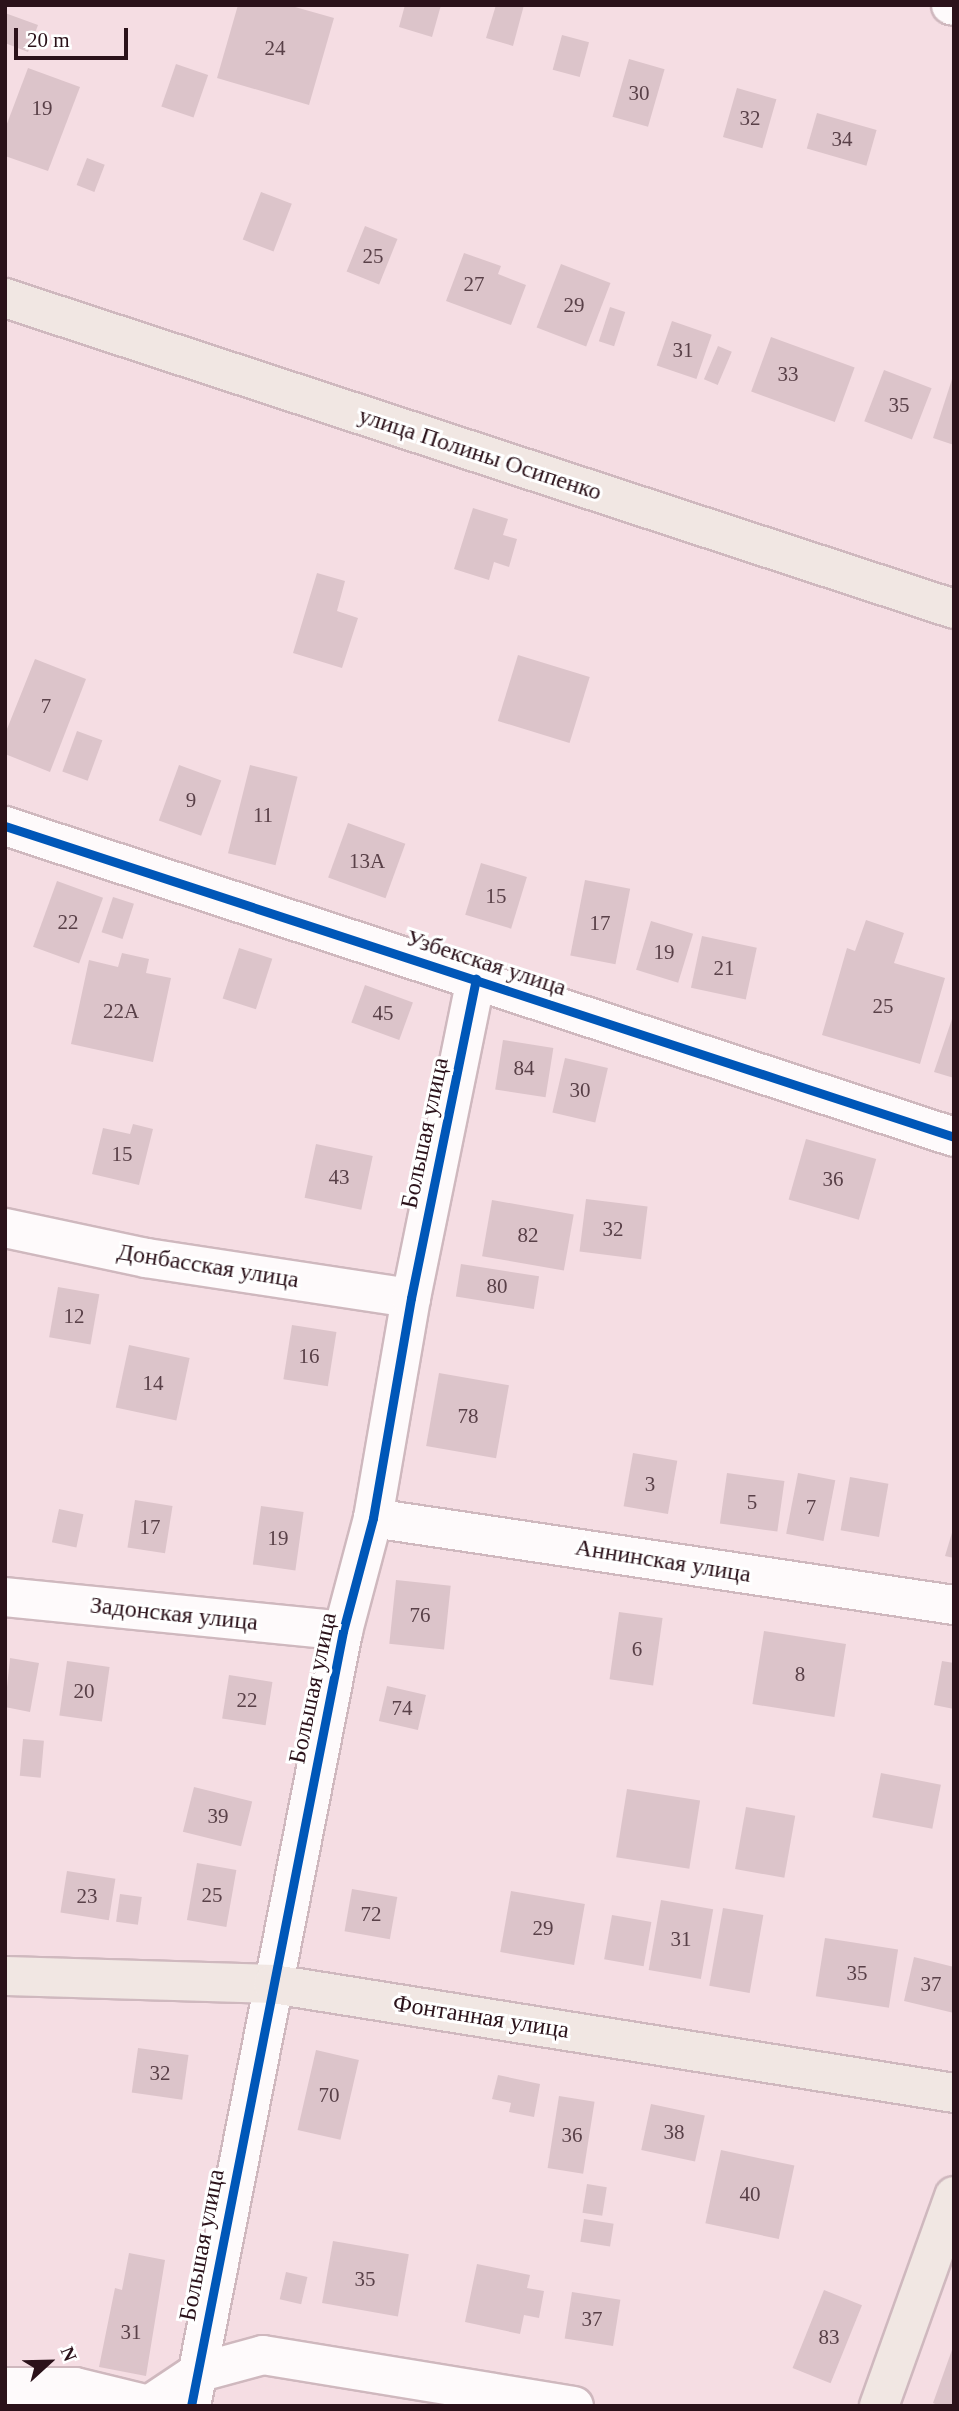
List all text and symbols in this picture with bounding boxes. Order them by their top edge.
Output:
scale bar [18,14,131,58]
text: 20 m [27,28,70,52]
house number: 24 [264,35,286,61]
house number: 30 [628,80,650,106]
house number: 19 [32,95,52,121]
house number: 32 [740,105,760,131]
house number: 34 [832,126,852,152]
house number: 25 [362,243,384,269]
house number: 27 [463,271,484,297]
house number: 29 [564,292,584,318]
house number: 31 [672,337,694,363]
house number: 33 [778,361,798,387]
house number: 35 [888,392,909,418]
street label: улица Полины Осипенко [355,401,605,507]
house number: 7 [41,693,51,719]
house number: 9 [186,787,196,813]
house number: 11 [253,802,273,828]
house number: 13А [349,848,385,874]
house number: 15 [486,883,506,909]
house number: 22 [57,909,78,935]
house number: 17 [590,910,610,936]
street label: Узбекская улица [402,924,570,1002]
house number: 19 [654,939,674,965]
house number: 21 [714,955,734,981]
house number: 25 [872,993,894,1019]
house number: 22А [103,998,139,1024]
house number: 45 [372,1000,394,1026]
street label: Большая улица [395,1055,455,1211]
house number: 84 [514,1055,534,1081]
house number: 30 [570,1077,590,1103]
house number: 15 [111,1141,132,1167]
house number: 43 [328,1164,350,1190]
house number: 36 [822,1166,844,1192]
house number: 32 [602,1216,624,1242]
house number: 82 [518,1222,538,1248]
street label: Донбасская улица [115,1237,301,1295]
house number: 80 [486,1273,508,1299]
house number: 12 [64,1303,84,1329]
house number: 16 [298,1343,320,1369]
house number: 14 [142,1370,164,1396]
house number: 78 [458,1403,478,1429]
house number: 3 [645,1471,655,1497]
house number: 5 [747,1489,757,1515]
house number: 7 [806,1494,816,1520]
house number: 17 [140,1514,160,1540]
house number: 19 [268,1525,288,1551]
street label: Аннинская улица [573,1533,753,1589]
street label: Задонская улица [89,1591,259,1637]
house number: 76 [410,1602,430,1628]
street label: Большая улица [283,1610,343,1766]
house number: 6 [632,1636,642,1662]
house number: 8 [795,1661,805,1687]
house number: 20 [74,1678,94,1704]
house number: 22 [236,1687,258,1713]
house number: 74 [392,1695,412,1721]
house number: 39 [208,1803,228,1829]
house number: 25 [202,1882,222,1908]
house number: 23 [76,1883,98,1909]
house number: 72 [360,1901,382,1927]
house number: 29 [532,1915,554,1941]
house number: 31 [670,1926,692,1952]
house number: 35 [846,1960,868,1986]
house number: 37 [920,1971,942,1997]
street label: Фонтанная улица [391,1989,571,2045]
house number: 32 [150,2060,170,2086]
house number: 70 [318,2082,340,2108]
house number: 38 [664,2119,684,2145]
house number: 36 [562,2122,582,2148]
street label: Большая улица [173,2167,231,2323]
house number: 40 [740,2181,760,2207]
house number: 35 [354,2266,376,2292]
house number: 37 [582,2306,602,2332]
house number: 31 [120,2319,142,2345]
house number: 83 [818,2324,840,2350]
north arrow [14,2327,84,2397]
text: N [57,2344,81,2364]

